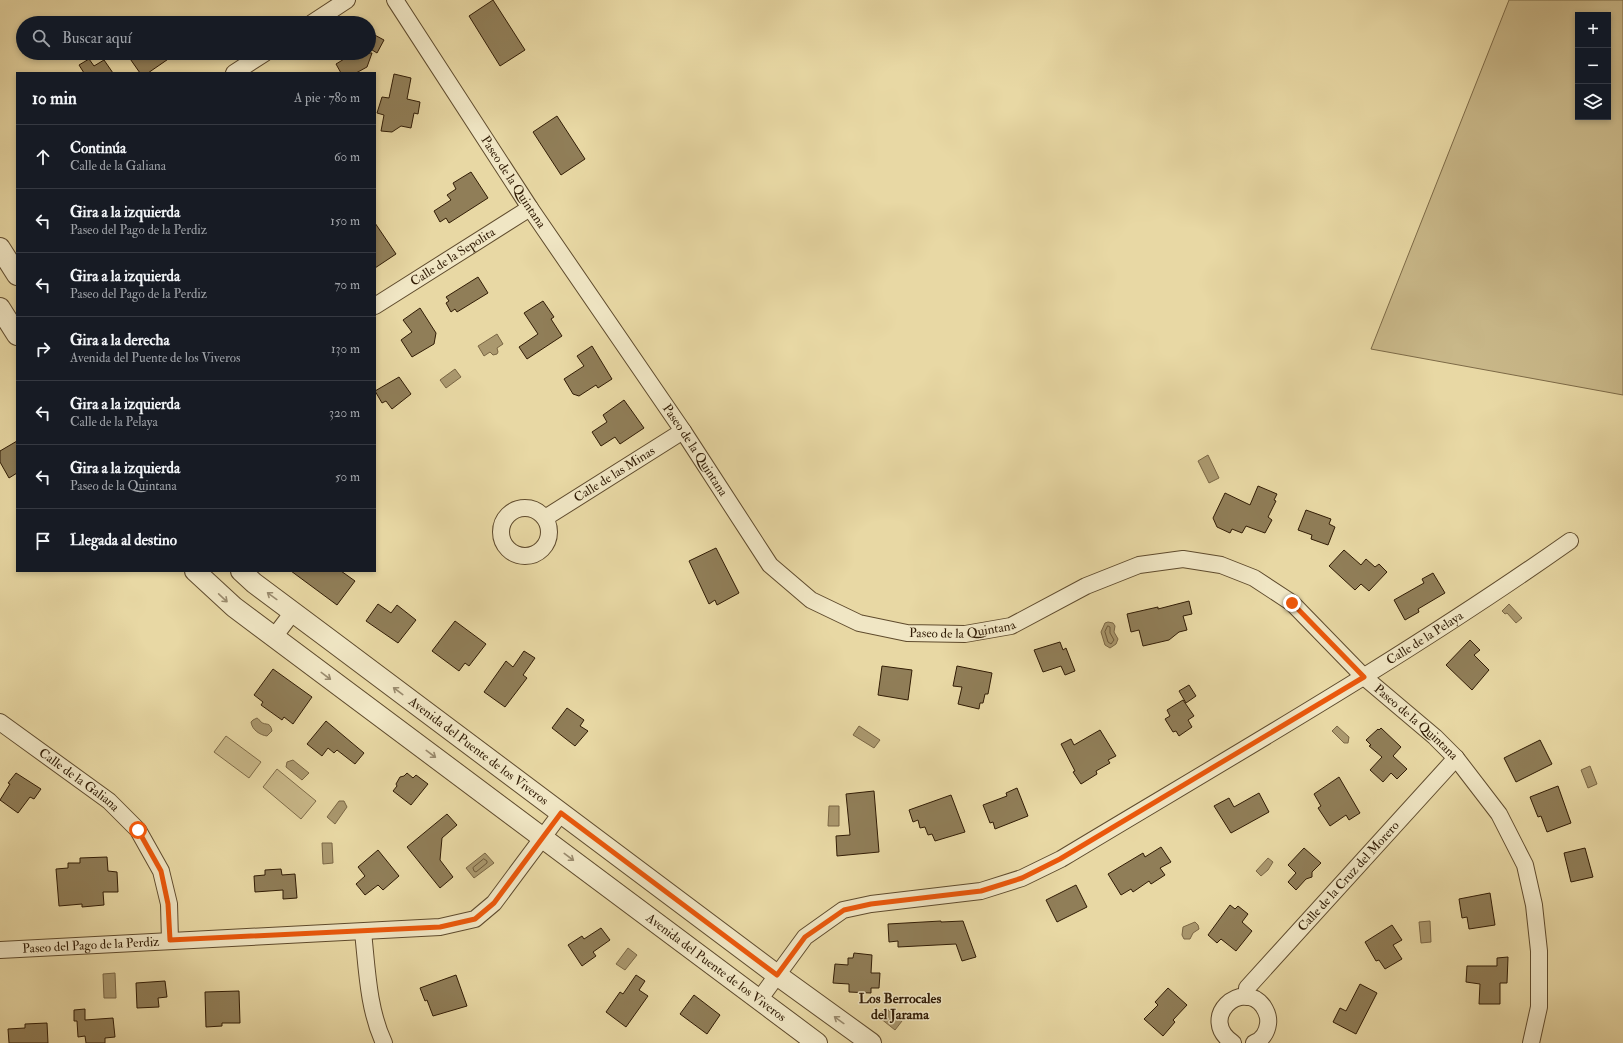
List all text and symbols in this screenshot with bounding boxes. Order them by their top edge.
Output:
map controls [1575,12,1611,120]
button: + [1575,12,1611,48]
search box [16,16,376,60]
icon: search [30,27,52,49]
text: Buscar aquí [62,29,131,48]
button: − [1575,48,1611,84]
button: layers [1575,84,1611,120]
text: 10 min [32,88,77,109]
text: A pie · 780 m [294,90,360,106]
street label: Paseo de la Quintana [477,133,550,232]
text: Continúa [70,139,126,158]
icon: ahead [32,146,54,168]
text: 60 m [334,149,360,165]
text: Calle de la Galiana [70,158,166,174]
text: Gira a la izquierda [70,203,180,222]
icon: left [32,210,54,232]
text: 150 m [330,213,360,229]
text: Paseo del Pago de la Perdiz [70,222,207,238]
street label: Calle de la Sepolita [407,224,499,290]
text: Gira a la izquierda [70,267,180,286]
icon: left [32,274,54,296]
text: 70 m [335,277,360,293]
text: Paseo del Pago de la Perdiz [70,286,207,302]
text: Gira a la derecha [70,331,170,350]
icon: right [32,338,54,360]
text: 130 m [331,341,360,357]
text: Avenida del Puente de los Viveros [70,350,240,366]
text: Gira a la izquierda [70,395,180,414]
street label: Paseo de la Quintana [659,401,732,500]
icon: left [32,402,54,424]
text: 320 m [329,405,360,421]
text: Calle de la Pelaya [70,414,158,430]
street label: Calle de las Minas [571,442,658,506]
text: Gira a la izquierda [70,459,180,478]
icon: left [32,466,54,488]
text: 50 m [335,469,360,485]
text: Paseo de la Quintana [70,478,177,494]
icon: arrive [32,530,54,552]
text: Llegada al destino [70,531,177,550]
one-way arrow [267,592,278,600]
one-way arrow [218,593,228,602]
route end [1283,594,1301,612]
street label: Calle de la Pelaya [1383,607,1467,668]
street label: Paseo de la Quintana [909,617,1019,642]
one-way arrow [321,672,332,681]
street label: Paseo de la Quintana [1371,681,1462,764]
one-way arrow [393,687,404,695]
street label: Avenida del Puente de los Viveros [404,693,552,809]
street label: Calle de la Galiana [36,745,123,815]
one-way arrow [425,750,436,758]
street label: Calle de la Cruz del Morero [1294,818,1403,935]
route start [129,821,147,839]
one-way arrow [563,853,574,861]
street label: Avenida del Puente de los Viveros [642,909,790,1025]
street label: Paseo del Pago de la Perdiz [22,934,161,957]
district label: Los Berrocales del Jarama [859,990,941,1024]
one-way arrow [834,1016,845,1024]

